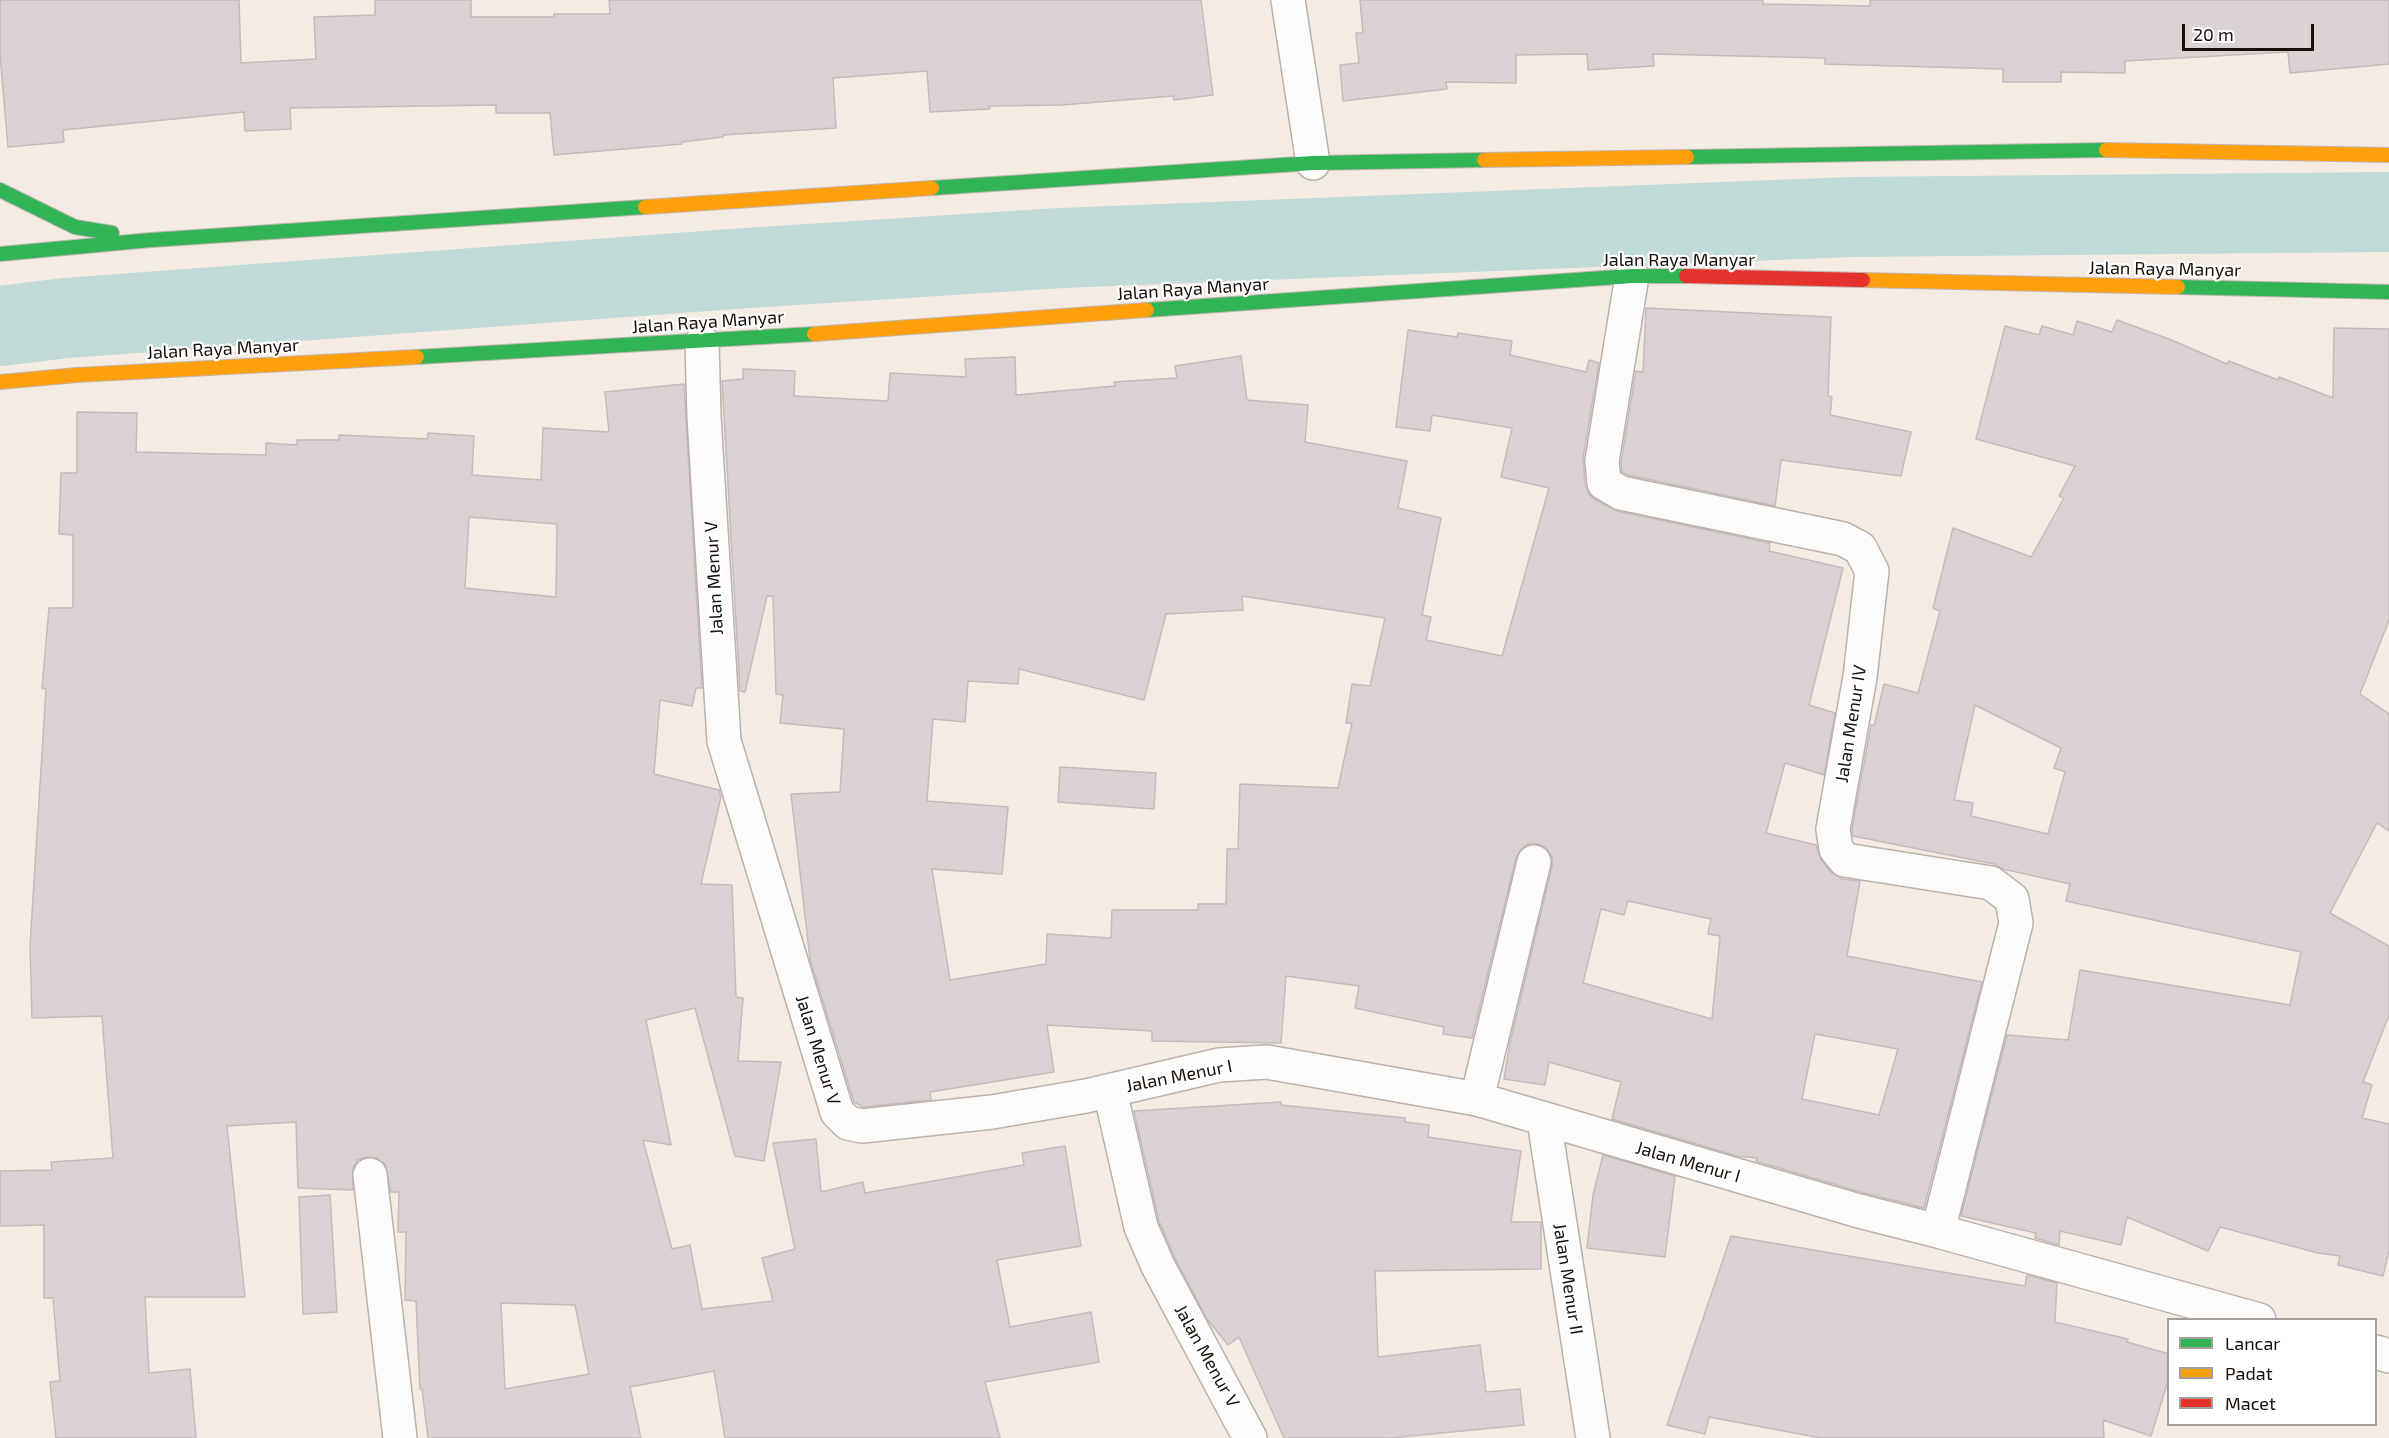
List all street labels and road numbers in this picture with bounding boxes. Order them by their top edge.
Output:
street label: Jalan Raya Manyar [1603,249,1755,271]
street label: Jalan Raya Manyar [2088,257,2242,281]
street label: Jalan Raya Manyar [1116,273,1270,305]
street label: Jalan Raya Manyar [631,306,785,338]
street label: Jalan Raya Manyar [146,334,300,364]
street label: Jalan Menur V [700,520,728,636]
street label: Jalan Menur IV [1831,664,1871,784]
street label: Jalan Menur V [791,992,845,1108]
street label: Jalan Menur I [1124,1055,1234,1097]
street label: Jalan Menur I [1633,1137,1743,1187]
street label: Jalan Menur II [1549,1222,1587,1336]
street label: Jalan Menur V [1170,1301,1244,1411]

